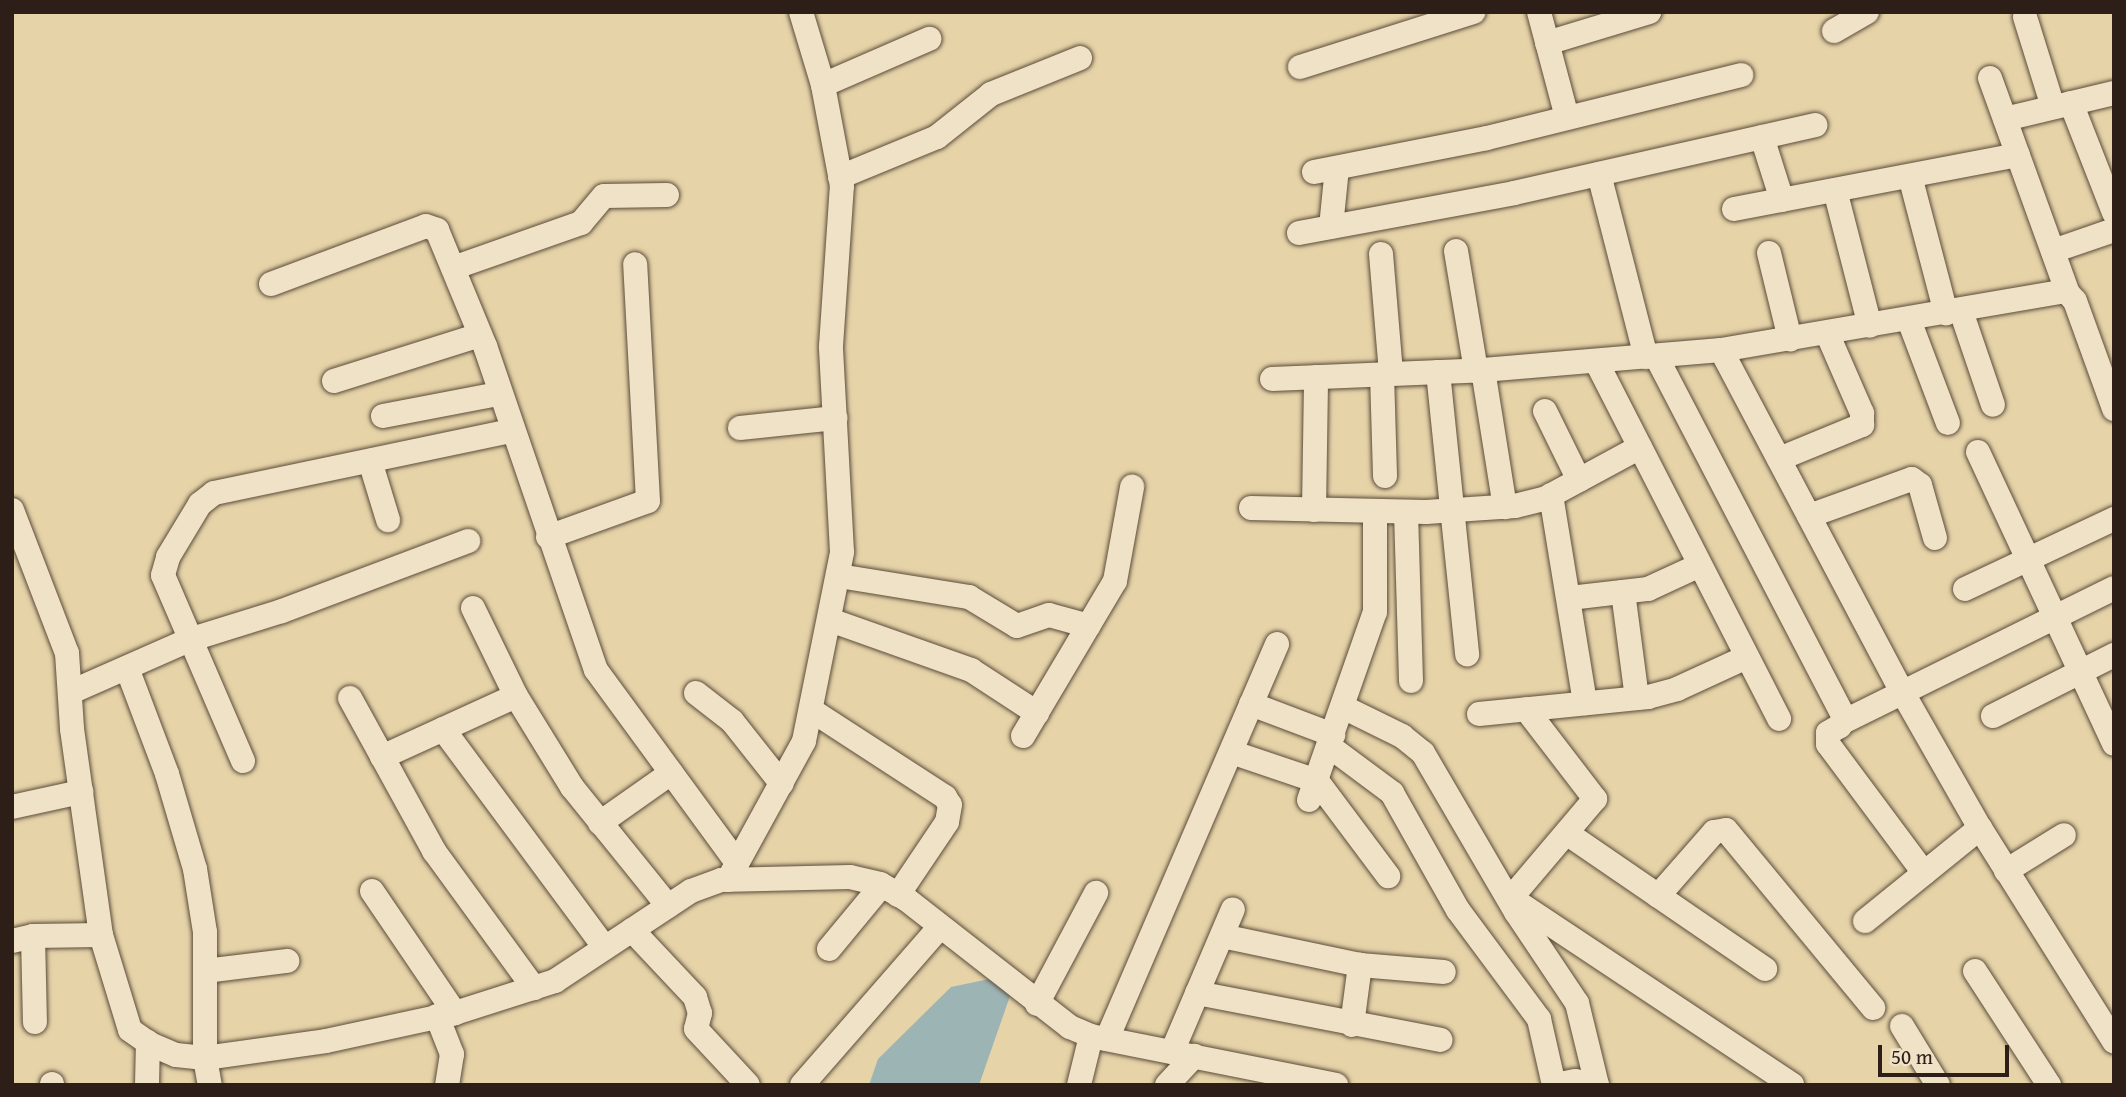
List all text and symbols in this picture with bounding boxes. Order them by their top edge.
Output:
scale bar [1881,1030,2012,1074]
text: 50 m [1891,1041,1933,1072]

